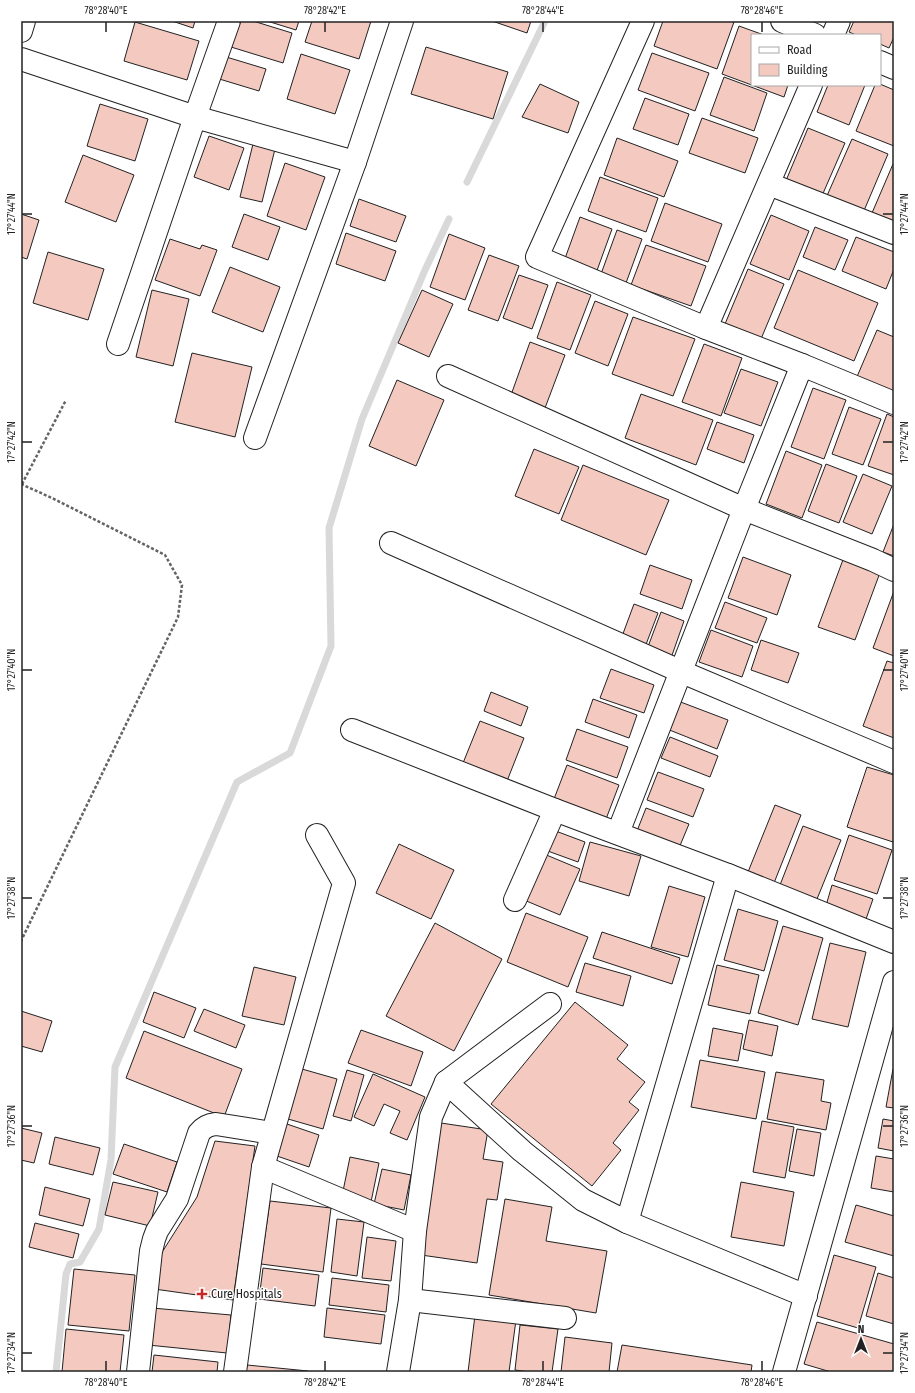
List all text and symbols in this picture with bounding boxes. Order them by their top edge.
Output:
text: 78°28'40"E [85,5,128,17]
text: 78°28'42"E [304,5,346,17]
text: 78°28'44"E [522,5,564,17]
text: 78°28'46"E [741,5,784,17]
legend [751,34,881,86]
text: Road [787,43,812,57]
text: Building [787,63,828,77]
text: 17°27'44"N [6,193,18,235]
text: 17°27'44"N [899,193,911,235]
text: 17°27'42"N [6,421,18,463]
text: 17°27'42"N [899,421,911,463]
text: 17°27'40"N [6,649,18,691]
text: 17°27'40"N [899,649,911,691]
text: 17°27'38"N [6,877,18,919]
text: 17°27'38"N [899,877,911,919]
text: 17°27'36"N [6,1105,18,1147]
text: 17°27'36"N [899,1105,911,1147]
place label: Cure Hospitals [211,1287,282,1301]
marker: Cure Hospitals [196,1288,208,1300]
north arrow [841,1319,881,1359]
text: N [858,1323,864,1336]
text: 17°27'34"N [6,1332,18,1374]
text: 17°27'34"N [899,1332,911,1374]
text: 78°28'40"E [85,1377,128,1389]
text: 78°28'42"E [304,1377,346,1389]
text: 78°28'44"E [522,1377,564,1389]
text: 78°28'46"E [741,1377,784,1389]

